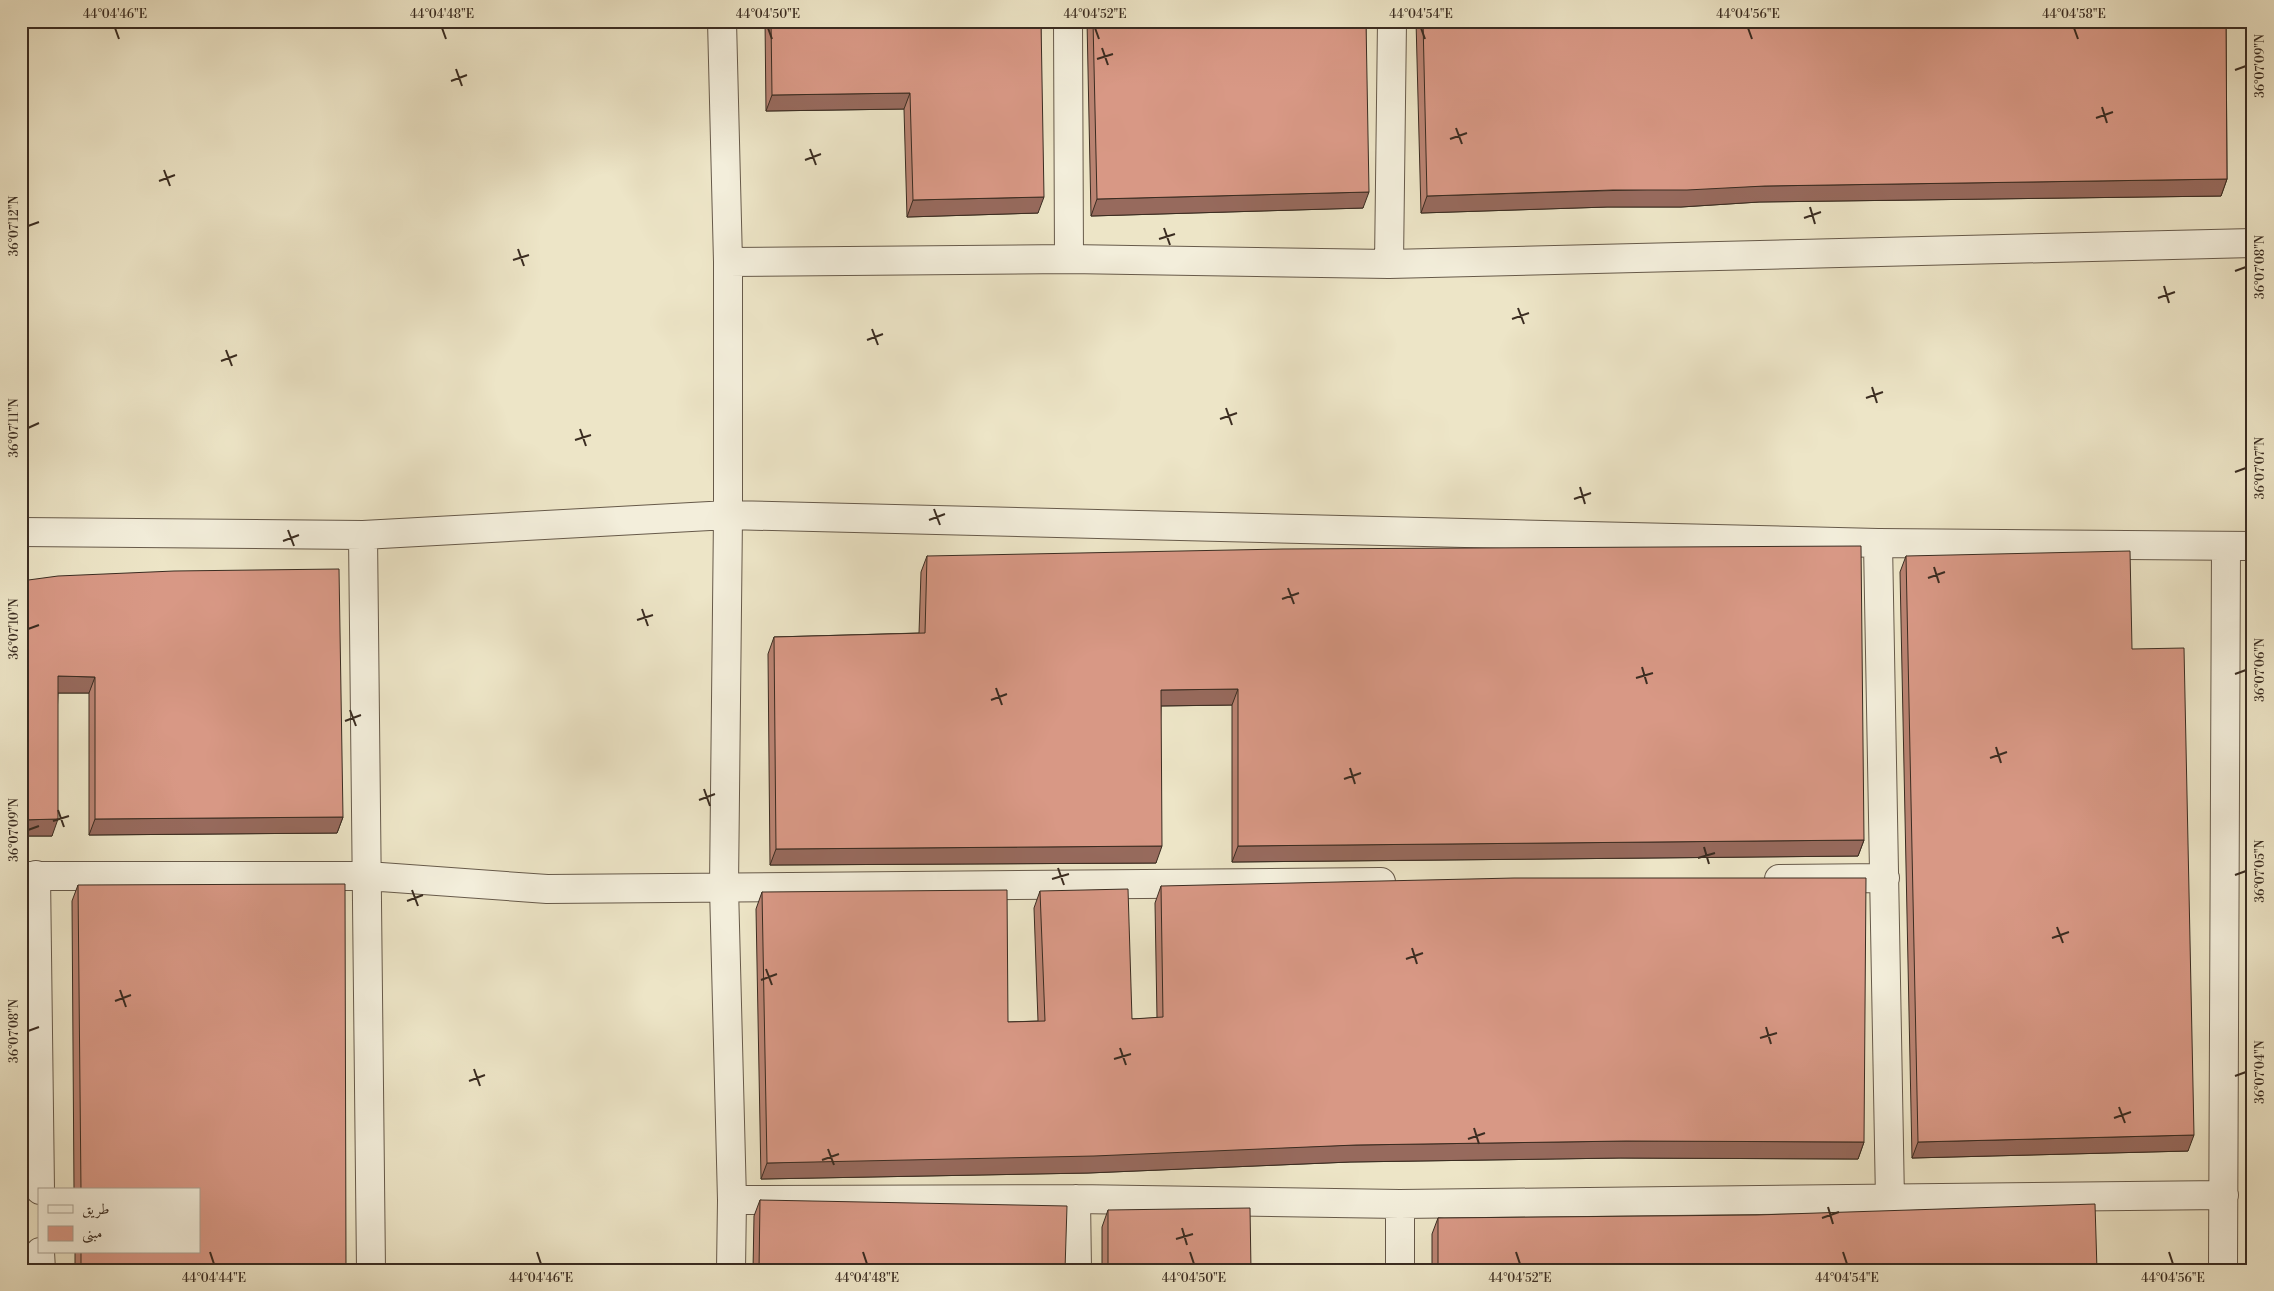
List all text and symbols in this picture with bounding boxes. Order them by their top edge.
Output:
text: 44°04'46"E [83,7,147,22]
text: 44°04'48"E [410,7,474,22]
text: 44°04'50"E [736,7,800,22]
text: 44°04'52"E [1063,7,1127,22]
text: 44°04'54"E [1389,7,1453,22]
text: 44°04'56"E [1716,7,1780,22]
text: 44°04'58"E [2042,7,2106,22]
text: 36°07'09"N [2253,34,2268,98]
text: 36°07'12"N [7,196,22,256]
text: 36°07'08"N [2253,235,2268,299]
text: 36°07'11"N [7,398,22,458]
text: 36°07'07"N [2253,437,2268,499]
text: 36°07'10"N [7,598,22,660]
text: 36°07'06"N [2253,638,2268,702]
text: 36°07'09"N [7,798,22,862]
text: 36°07'05"N [2253,839,2268,903]
text: 36°07'08"N [7,999,22,1063]
text: 36°07'04"N [2253,1040,2268,1104]
legend [38,1188,200,1254]
text: طريق [82,1200,109,1219]
text: مبنى [82,1224,102,1244]
text: 44°04'44"E [182,1271,246,1286]
text: 44°04'46"E [509,1271,573,1286]
text: 44°04'48"E [835,1271,899,1286]
text: 44°04'50"E [1162,1271,1226,1286]
text: 44°04'52"E [1488,1271,1552,1286]
text: 44°04'54"E [1815,1271,1879,1286]
text: 44°04'56"E [2141,1271,2205,1286]

